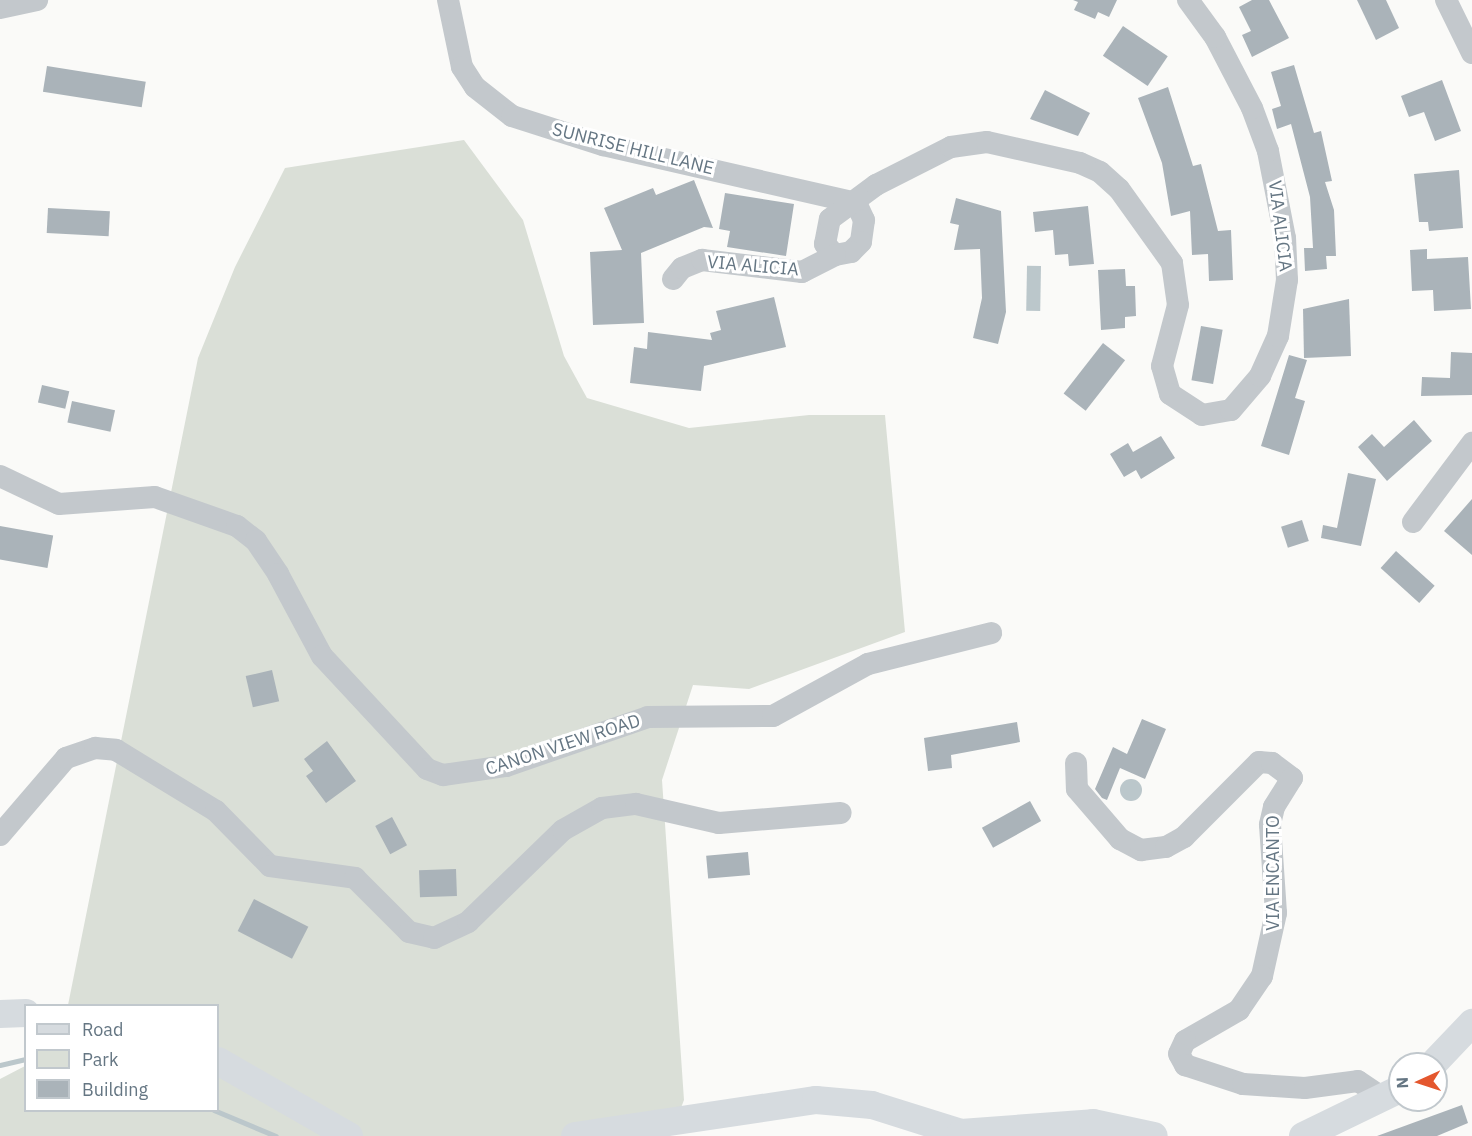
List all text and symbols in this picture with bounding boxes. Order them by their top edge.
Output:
street label: SUNRISE HILL LANE [550,118,716,180]
street label: VIA ALICIA [1264,179,1296,273]
street label: VIA ALICIA [706,251,800,281]
street label: CANON VIEW ROAD [483,710,643,780]
street label: VIA ENCANTO [1262,815,1284,931]
legend [24,1004,219,1112]
text: Road [82,1018,123,1041]
text: Park [82,1048,118,1071]
north arrow [1388,1052,1448,1112]
text: N [1392,1077,1412,1089]
text: Building [82,1078,148,1101]

